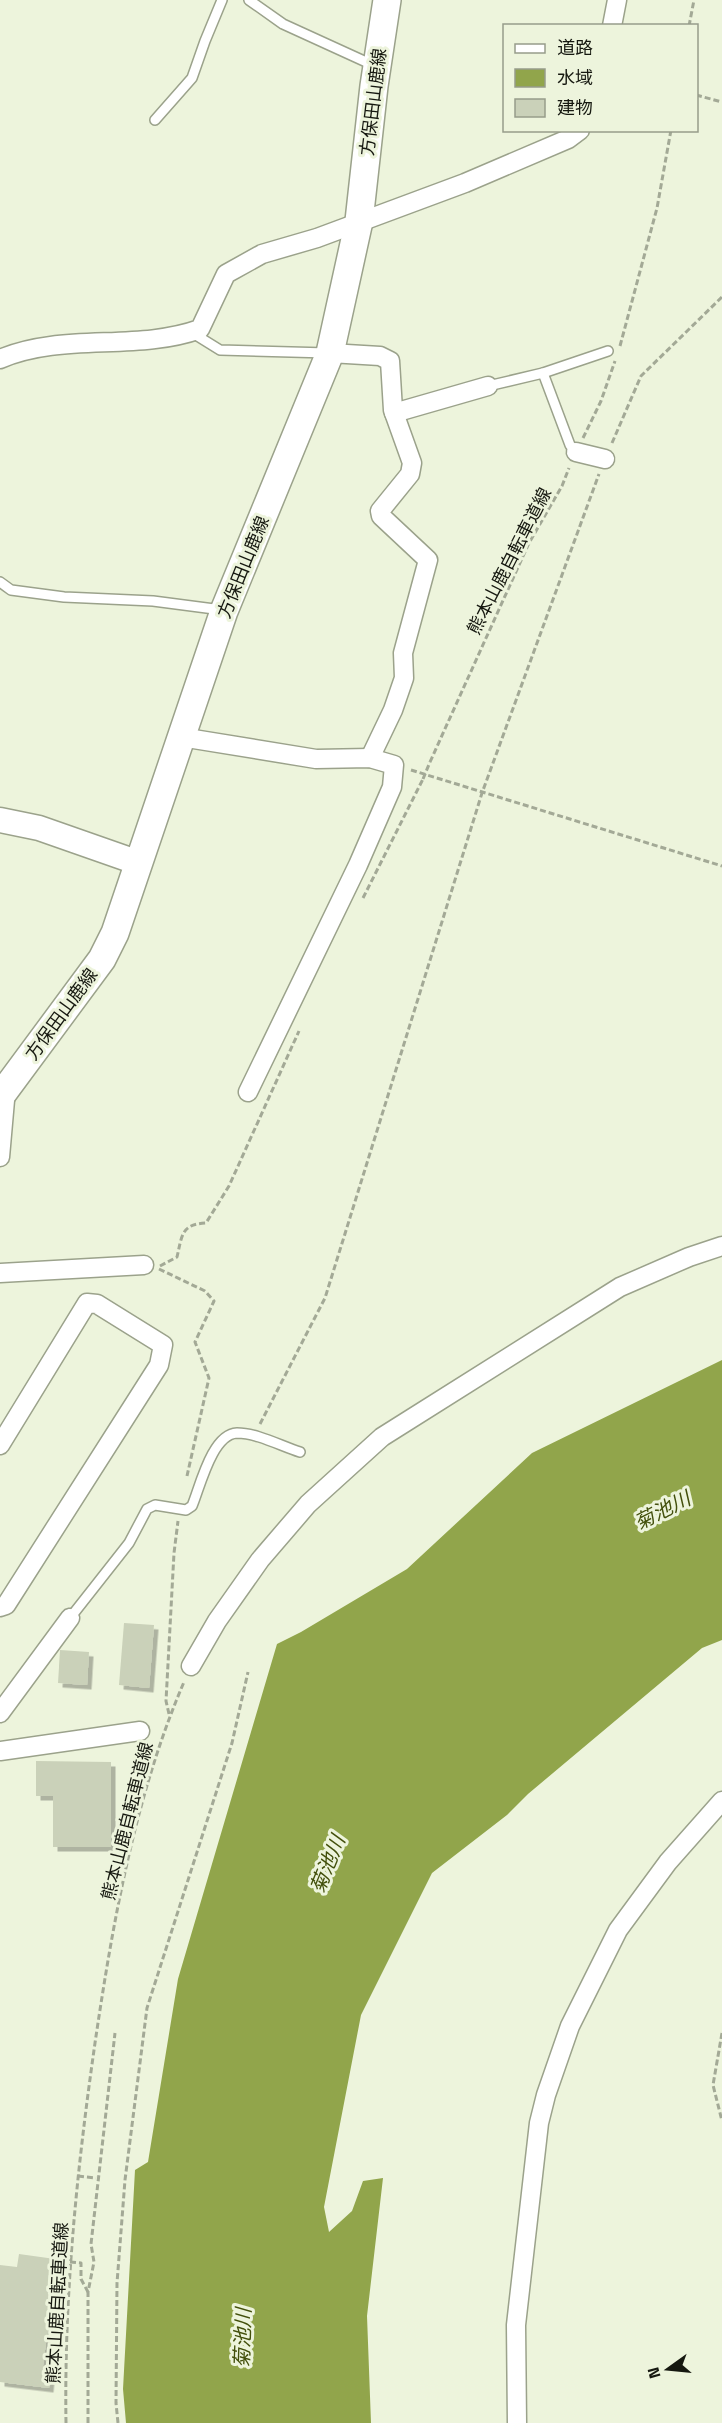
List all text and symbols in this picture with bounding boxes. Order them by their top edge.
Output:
legend [503,24,698,132]
text: 道路 [557,34,593,61]
street label: 方保田山鹿線 [353,47,393,157]
text: 水域 [557,64,593,91]
text: 建物 [557,94,593,121]
street label: 熊本山鹿自転車道線 [460,483,558,639]
street label: 方保田山鹿線 [210,512,276,622]
street label: 方保田山鹿線 [18,962,104,1066]
water label: 菊池川 [628,1482,698,1537]
street label: 熊本山鹿自転車道線 [94,1739,160,1903]
water label: 菊池川 [301,1829,353,1898]
street label: 熊本山鹿自転車道線 [39,2221,75,2385]
water label: 菊池川 [225,2305,259,2369]
north arrow [638,2339,698,2399]
text: N [640,2364,667,2381]

